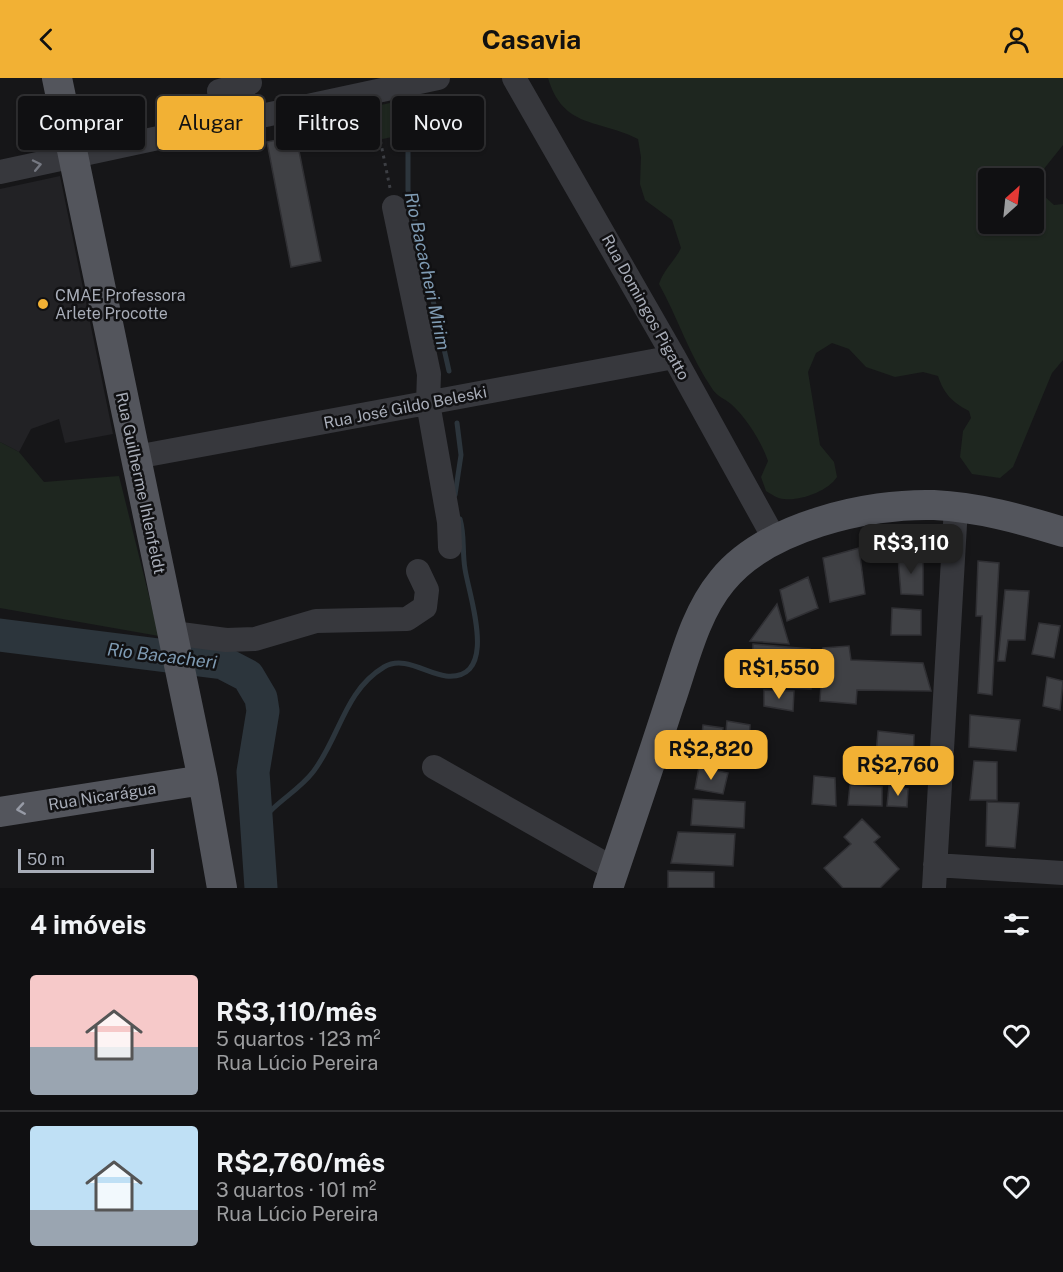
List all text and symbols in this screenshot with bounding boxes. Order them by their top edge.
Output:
icon: back [30,23,63,56]
text: Casavia [482,23,581,55]
icon: person [1000,23,1033,56]
chip: Comprar [18,96,145,150]
chip: Alugar [157,96,264,150]
chip: Filtros [276,96,380,150]
chip: Novo [392,96,484,150]
one-way arrow [31,159,41,172]
north arrow [978,168,1044,234]
map controls [978,168,1044,234]
water label: Rio Bacacheri Mirim [400,190,455,352]
street label: Rua Domingos Pigatto [598,231,693,383]
place label: CMAE Professora Arlete Procotte [55,286,186,323]
marker: CMAE Professora Arlete Procotte [36,297,50,311]
street label: Rua José Gildo Beleski [322,382,488,433]
street label: Rua Guilherme Ihlenfeldt [112,390,169,576]
pin: R$3,110 [856,524,966,575]
text: R$3,110 [873,531,949,555]
water label: Rio Bacacheri [106,638,219,673]
pin: R$1,550 [724,649,834,700]
text: R$1,550 [738,656,820,680]
pin: R$2,820 [656,730,766,781]
text: R$2,820 [669,737,753,761]
pin: R$2,760 [843,746,953,797]
text: R$2,760 [857,753,939,777]
street label: Rua Nicarágua [47,779,157,814]
one-way arrow [16,802,26,814]
scale bar [18,846,154,874]
text: 50 m [27,850,65,869]
icon: filters [1000,908,1033,941]
text: 4 imóveis [30,909,147,940]
text: R$3,110/mês [216,996,377,1027]
icon: home [78,999,150,1071]
icon: heart [1000,1019,1033,1052]
text: 5 quartos · 123 m² [216,1027,381,1051]
text: Rua Lúcio Pereira [216,1051,378,1075]
text: R$2,760/mês [216,1147,385,1178]
icon: home [78,1150,150,1222]
icon: heart [1000,1170,1033,1203]
text: 3 quartos · 101 m² [216,1178,376,1202]
text: Rua Lúcio Pereira [216,1202,378,1226]

